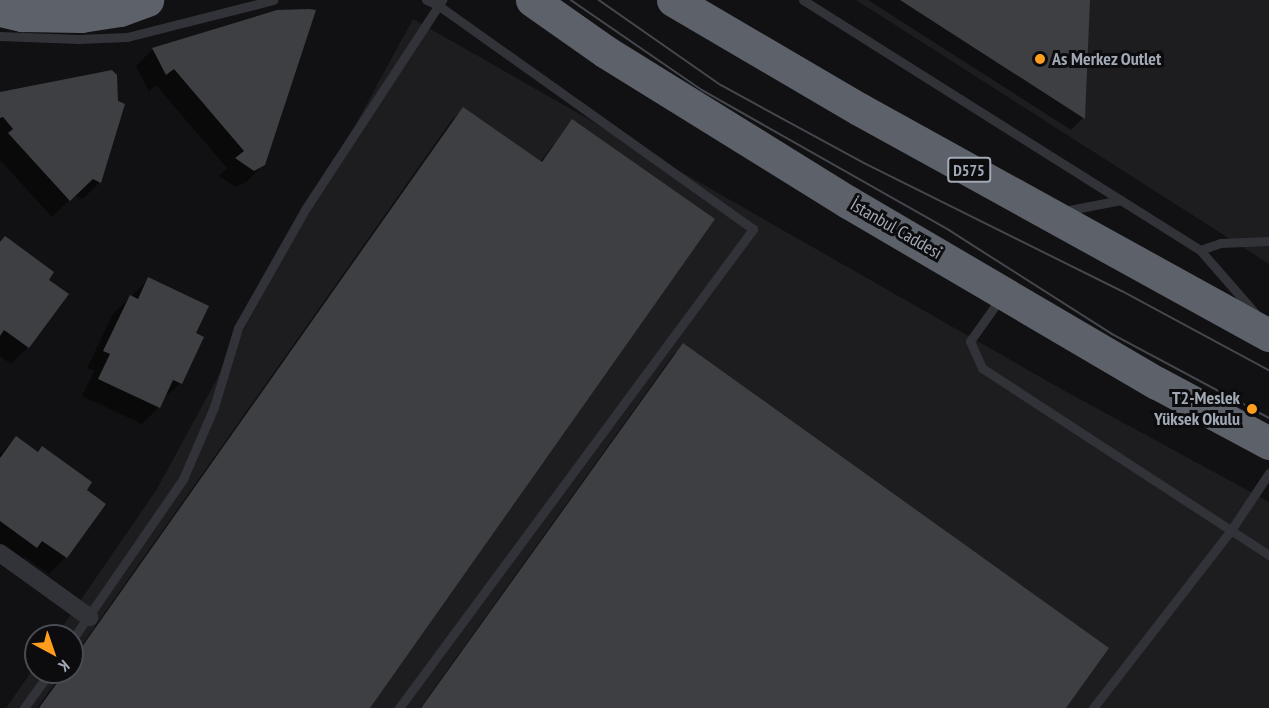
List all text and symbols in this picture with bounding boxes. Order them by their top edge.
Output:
place label: As Merkez Outlet [1052,48,1162,70]
marker: As Merkez Outlet [1033,52,1047,66]
road number: D575 [946,157,992,183]
street label: İstanbul Caddesi [846,194,946,264]
place label: T2-Meslek Yüksek Okulu [1153,388,1240,430]
marker: T2-Meslek Yüksek Okulu [1245,402,1259,416]
north arrow [24,624,84,684]
text: K [55,656,74,677]

